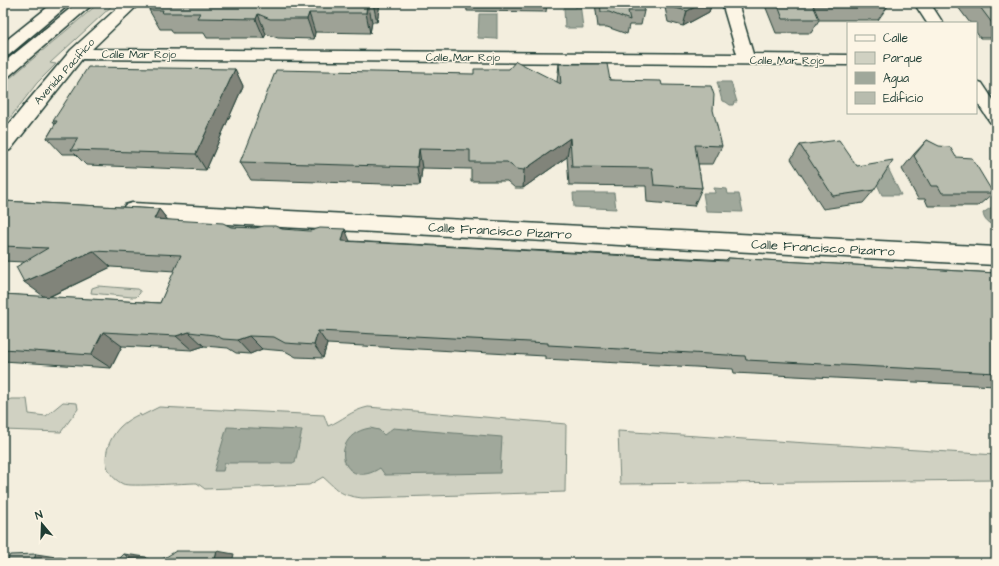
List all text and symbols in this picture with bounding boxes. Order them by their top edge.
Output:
legend [847,22,977,114]
text: Calle [883,30,908,47]
street label: Avenida Pacífico [31,34,99,108]
street label: Calle Mar Rojo [102,47,177,62]
street label: Calle Mar Rojo [426,50,501,65]
text: Parque [883,50,923,67]
street label: Calle Mar Rojo [750,53,825,68]
text: Agua [883,70,909,88]
text: Edificio [883,90,923,107]
street label: Calle Francisco Pizarro [428,218,573,244]
street label: Calle Francisco Pizarro [751,235,896,261]
north arrow [22,504,62,544]
text: N [33,507,45,523]

